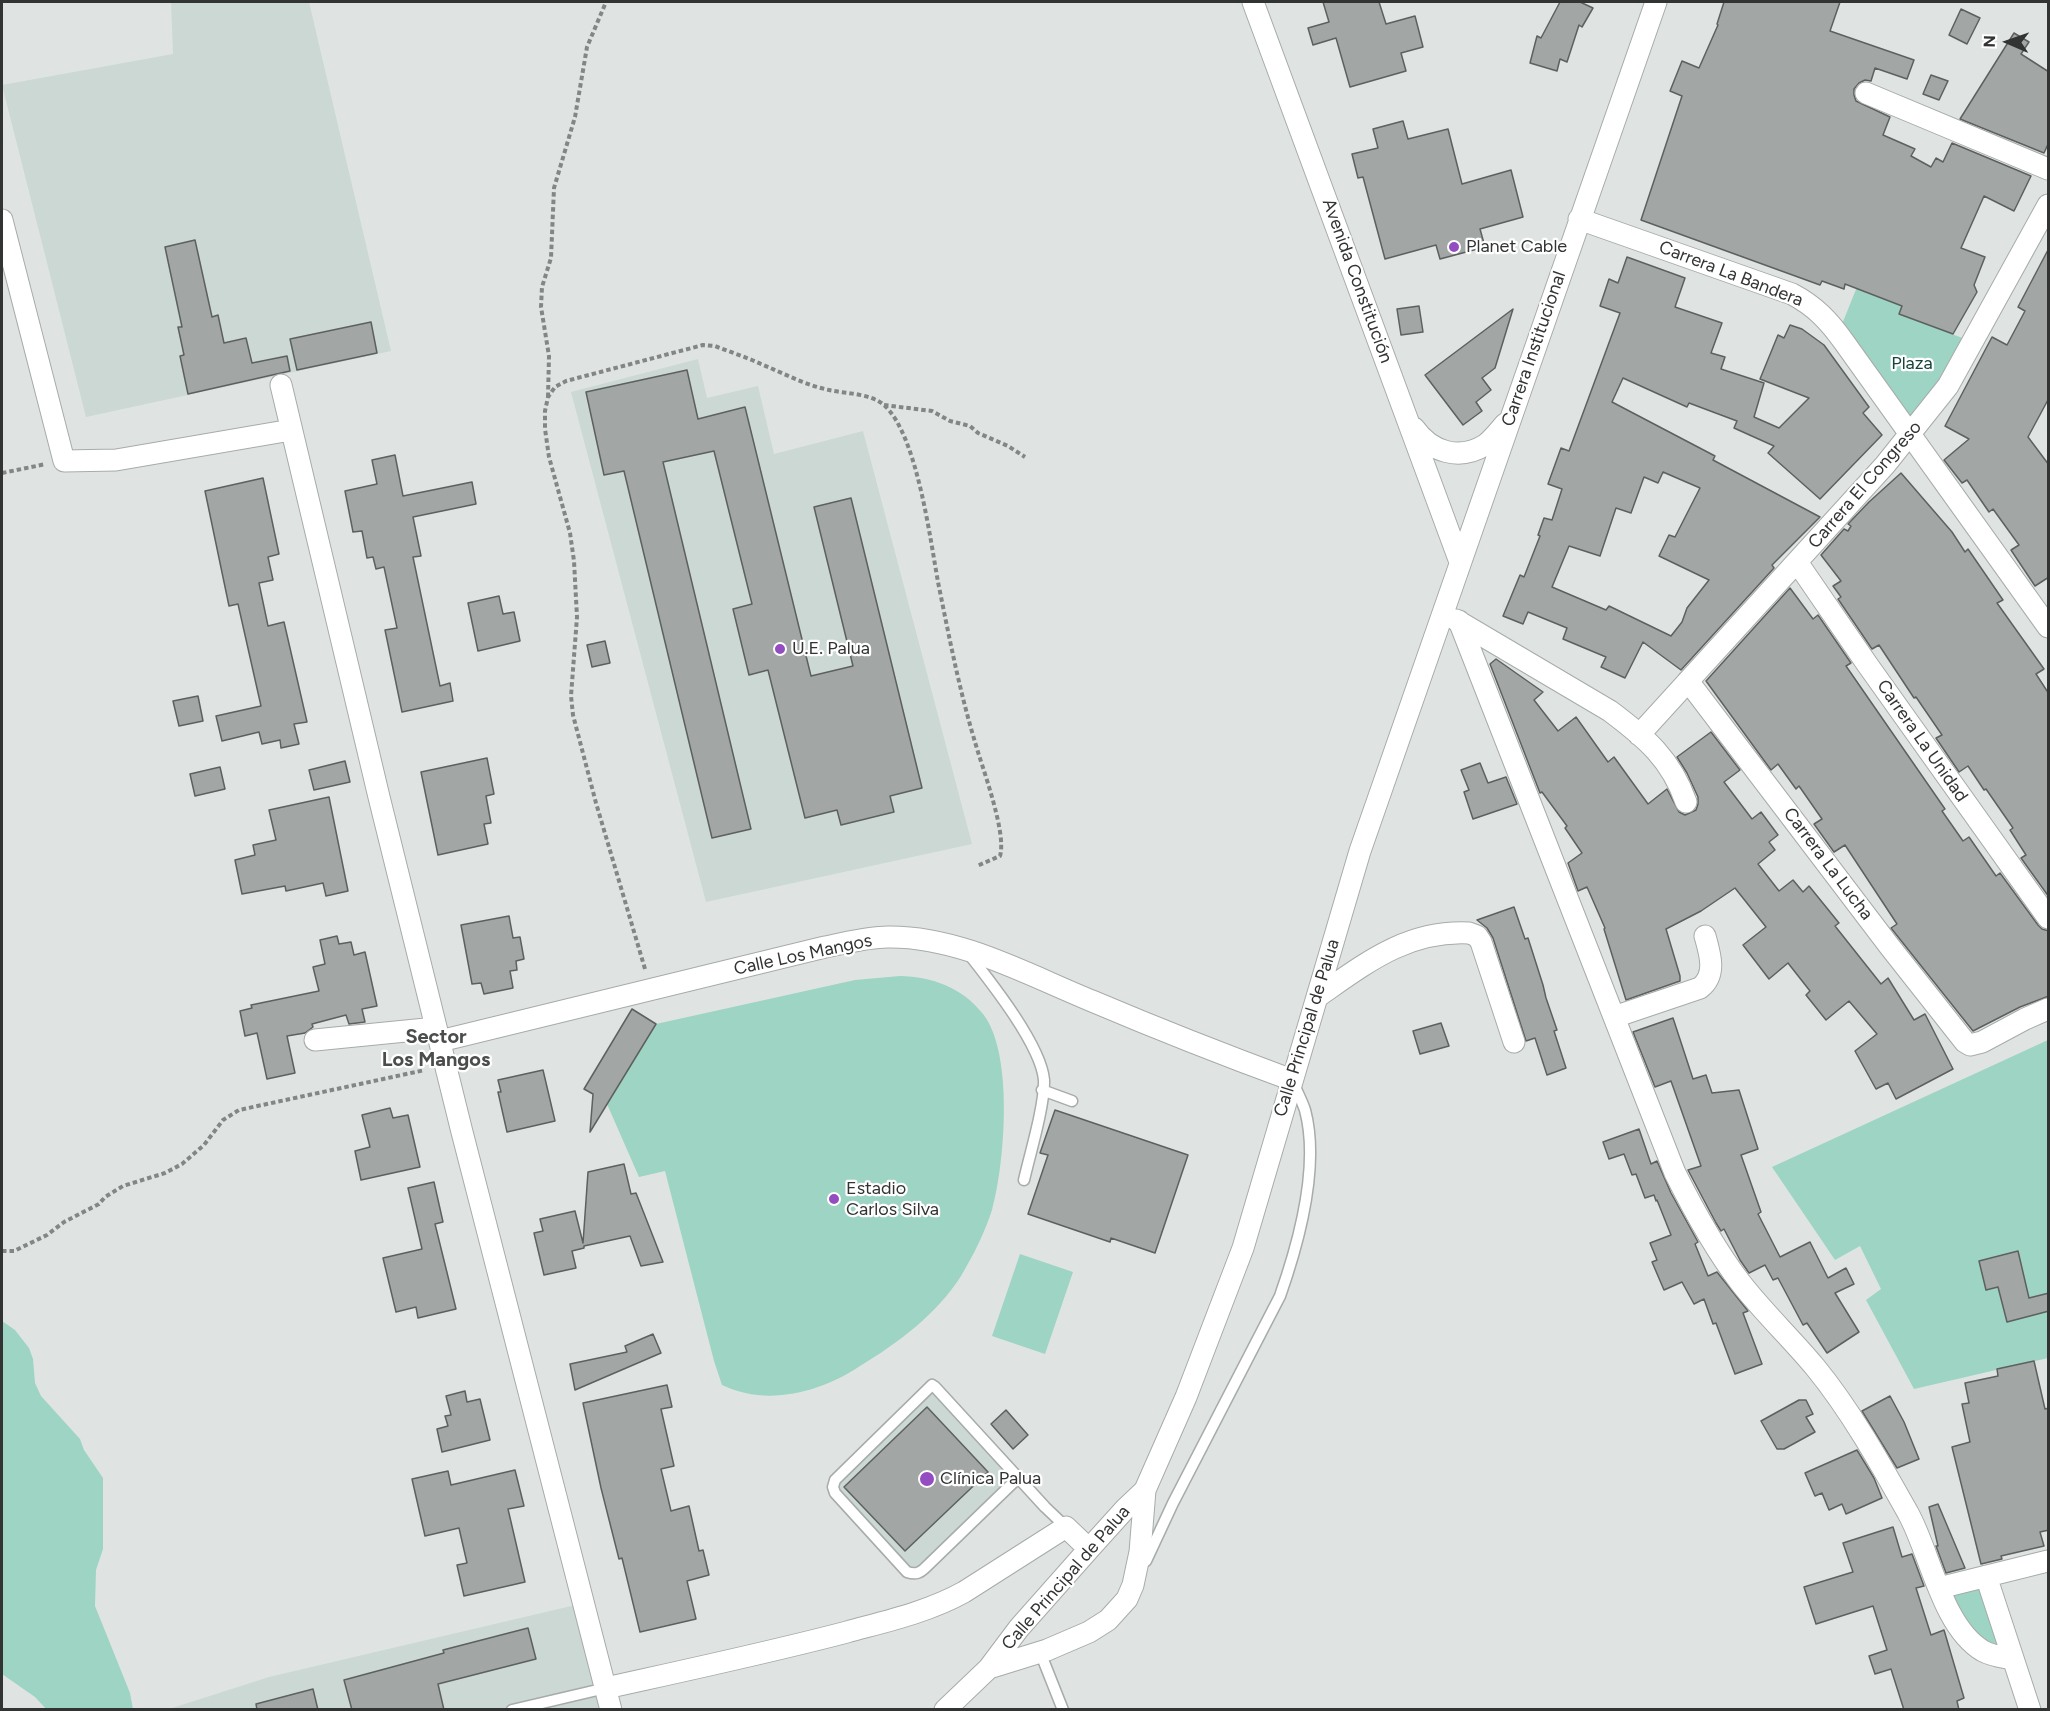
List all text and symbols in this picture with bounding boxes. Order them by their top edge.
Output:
north arrow [1978,12,2038,72]
text: N [1980,35,1999,48]
street label: Avenida Constitución [1317,196,1397,366]
place label: Planet Cable [1466,236,1567,258]
street label: Carrera La Bandera [1656,237,1806,311]
marker: Planet Cable [1447,240,1461,254]
street label: Carrera Institucional [1497,269,1571,429]
park label: Plaza [1891,353,1933,375]
street label: Carrera El Congreso [1804,417,1926,553]
place label: U.E. Palua [792,638,870,660]
marker: U.E. Palua [773,642,787,656]
street label: Carrera La Unidad [1872,676,1972,806]
street label: Carrera La Lucha [1779,804,1877,924]
street label: Calle Los Mangos [732,930,874,980]
street label: Calle Principal de Palua [1270,937,1344,1119]
district label: Sector Los Mangos [382,1025,490,1072]
place label: Estadio Carlos Silva [846,1178,939,1220]
marker: Estadio Carlos Silva [827,1192,841,1206]
place label: Clínica Palua [940,1468,1041,1490]
marker: Clínica Palua [918,1470,936,1488]
street label: Calle Principal de Palua [997,1501,1135,1655]

